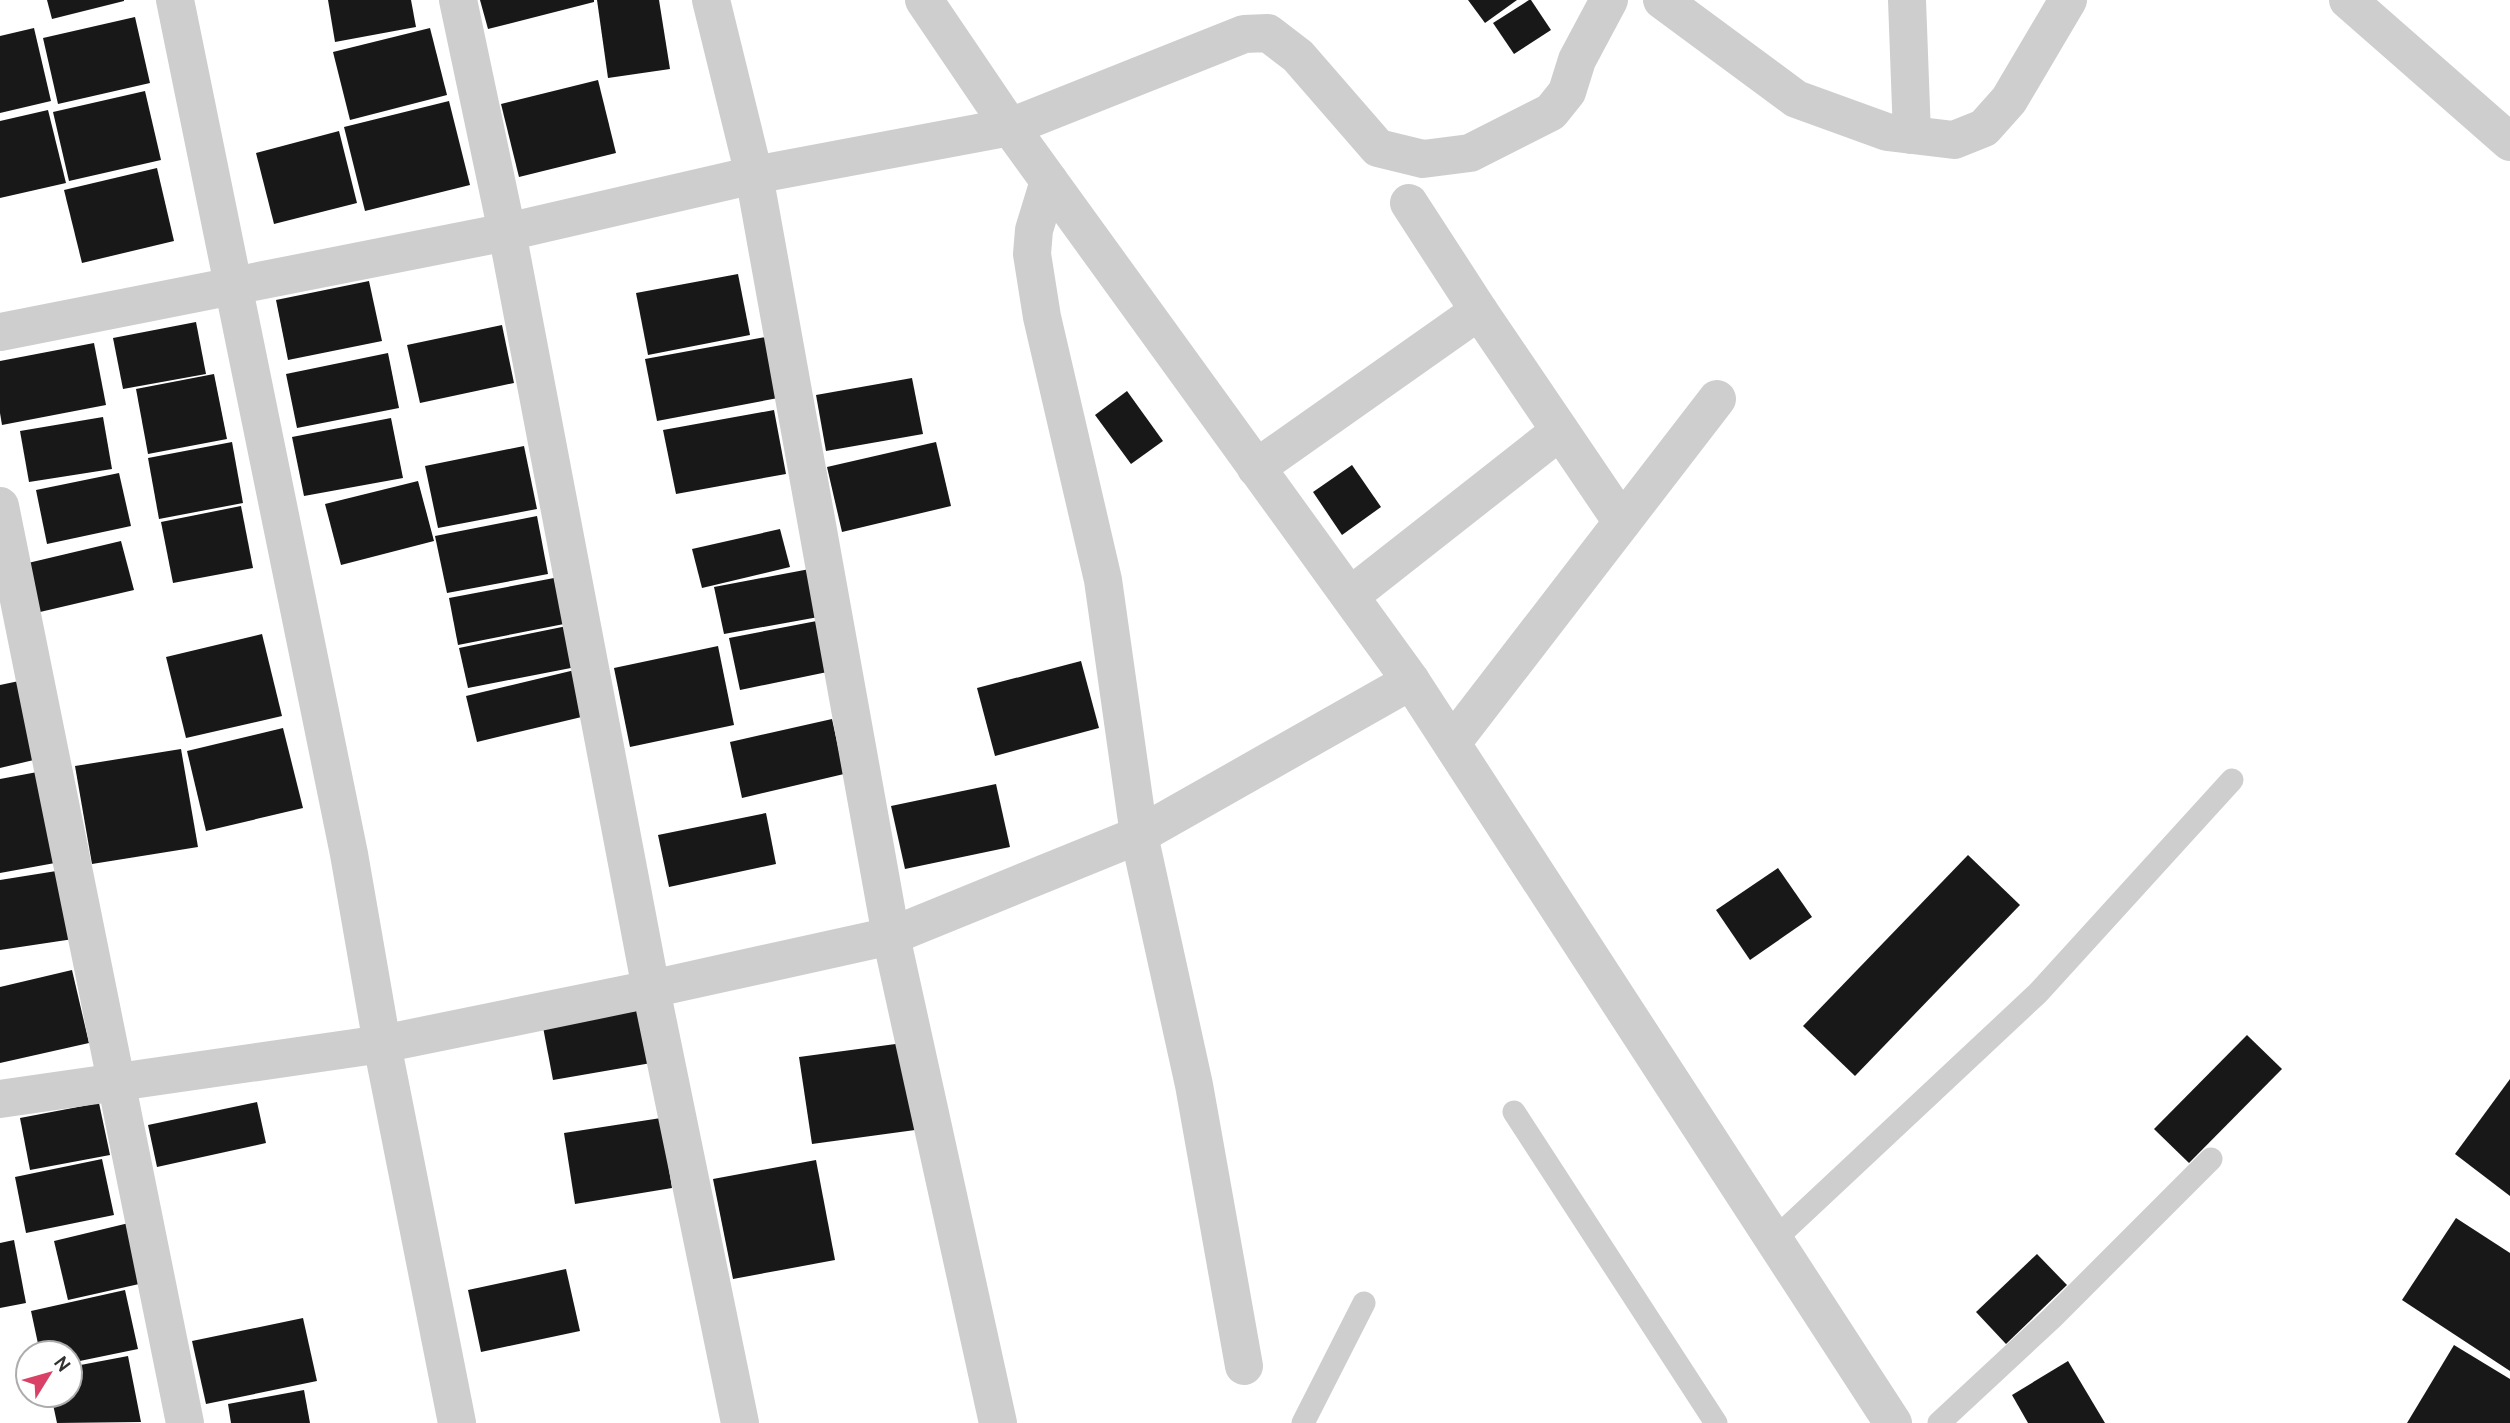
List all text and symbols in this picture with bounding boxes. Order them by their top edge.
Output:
north arrow [14,1339,84,1409]
text: N [49,1352,75,1376]

